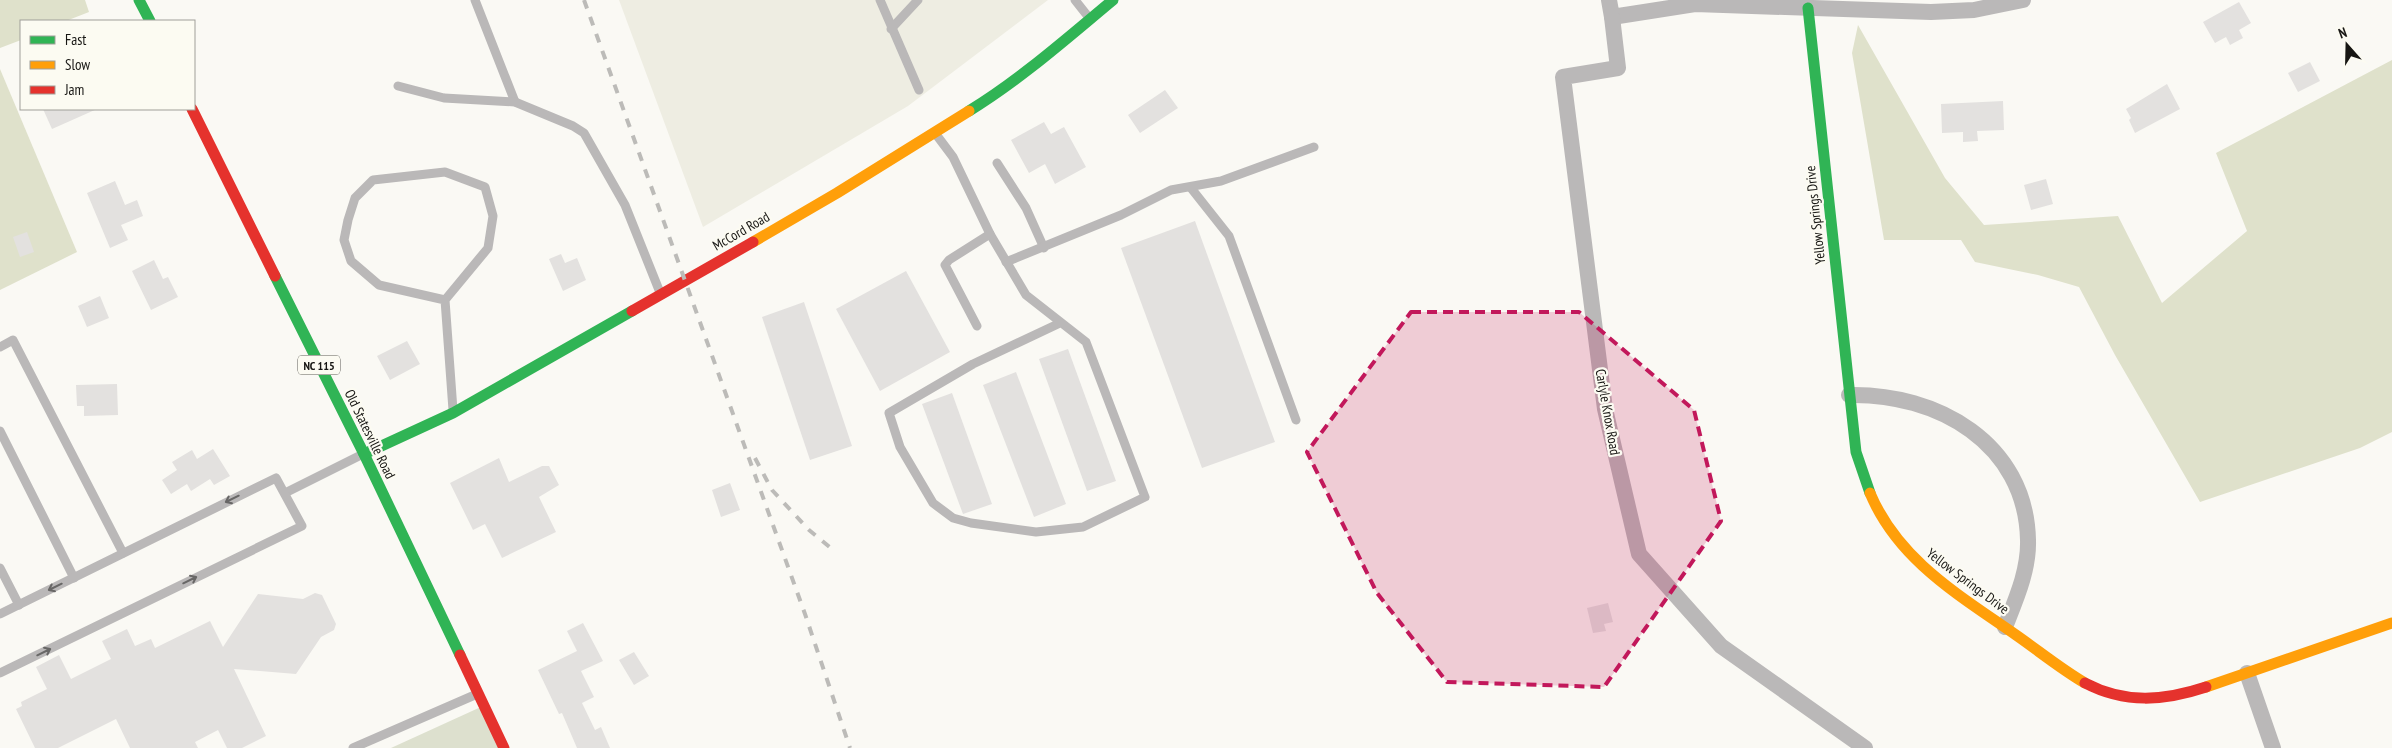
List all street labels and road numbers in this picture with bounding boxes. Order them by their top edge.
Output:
street label: Yellow Springs Drive [1801,165,1829,265]
street label: McCord Road [709,208,773,254]
road number: NC 115 [298,356,340,374]
street label: Carlyle Knox Road [1592,368,1624,456]
street label: Old Statesville Road [341,386,399,482]
street label: Yellow Springs Drive [1923,544,2013,618]

